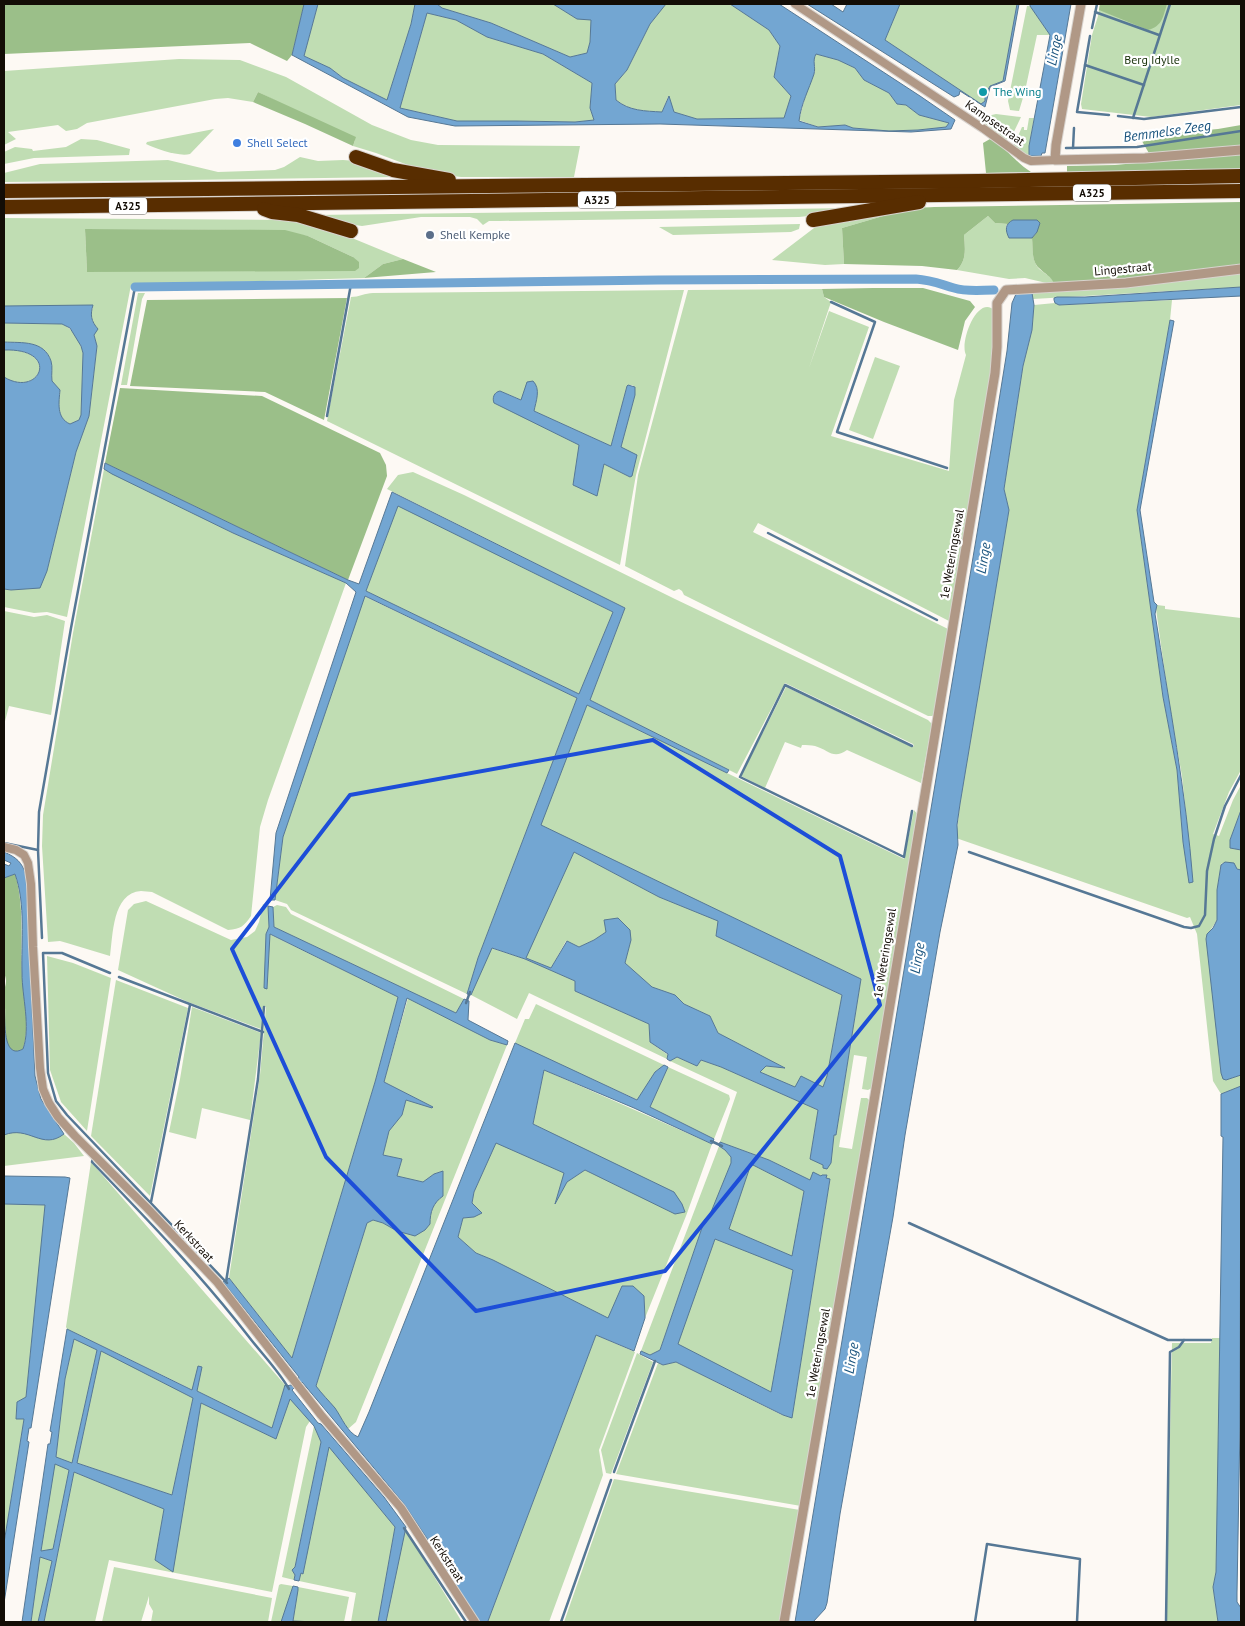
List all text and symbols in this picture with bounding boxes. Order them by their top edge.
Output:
water label: Linge [1042,32,1066,67]
park label: Berg Idylle [1124,52,1180,67]
place label: The Wing [993,84,1041,99]
marker: The Wing [977,86,989,98]
street label: Kampsestraat [963,97,1028,149]
water label: Bemmelse Zeeg [1122,116,1212,146]
place label: Shell Select [247,135,308,150]
marker: Shell Select [231,137,243,149]
road number: A325 [1073,184,1111,202]
road number: A325 [578,192,616,208]
road number: A325 [109,198,147,215]
place label: Shell Kempke [440,227,510,242]
marker: Shell Kempke [424,229,436,241]
street label: Lingestraat [1094,259,1152,278]
street label: 1e Weteringsewal [936,507,967,600]
water label: Linge [972,541,994,575]
street label: 1e Weteringsewal [870,906,899,999]
water label: Linge [906,941,928,975]
street label: Kerkstraat [171,1217,218,1265]
street label: 1e Weteringsewal [802,1306,833,1399]
water label: Linge [840,1341,862,1375]
street label: Kerkstraat [427,1533,468,1585]

